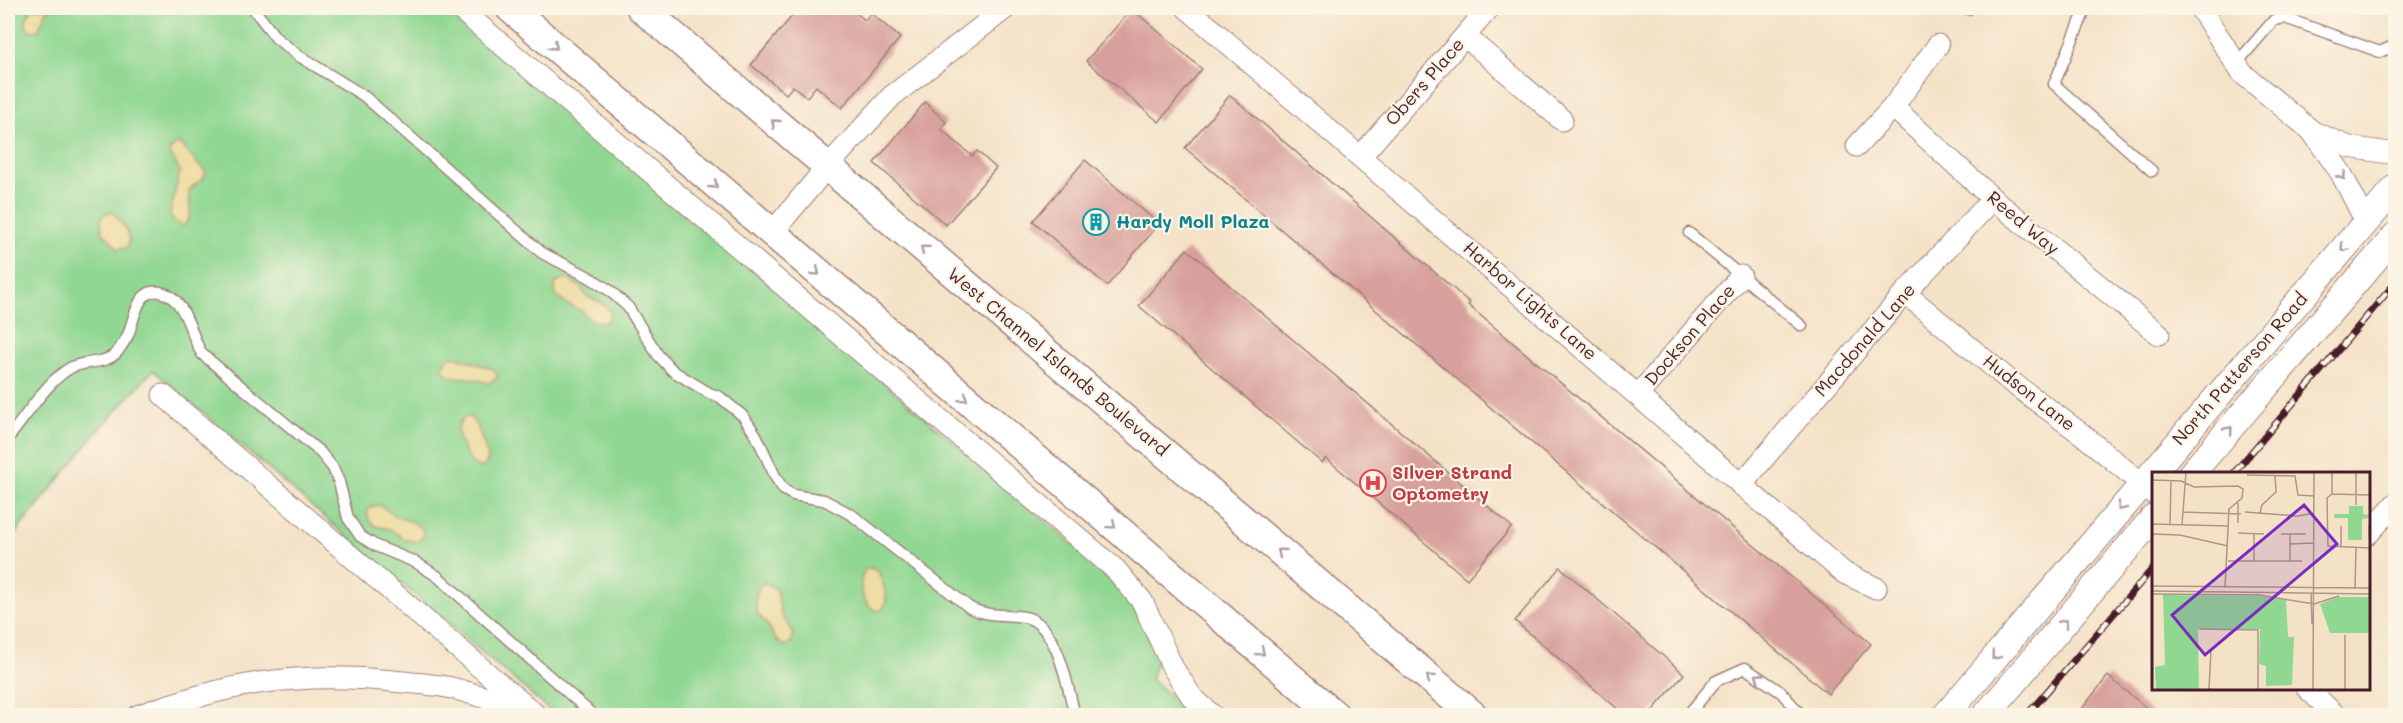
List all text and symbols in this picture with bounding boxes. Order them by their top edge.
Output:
street label: Obers Place [1379,32,1469,130]
one-way arrow [547,39,558,50]
one-way arrow [771,119,782,130]
one-way arrow [2335,170,2347,180]
one-way arrow [707,177,718,188]
street label: Reed Way [1982,185,2065,260]
building icon: Hardy Moll Plaza [1081,207,1111,237]
place label: Hardy Moll Plaza [1116,209,1270,233]
street label: Harbor Lights Lane [1459,235,1603,365]
one-way arrow [2340,241,2351,252]
one-way arrow [920,245,931,256]
street label: West Channel Islands Boulevard [943,261,1174,461]
one-way arrow [809,265,820,276]
street label: Macdonald Lane [1808,278,1920,401]
street label: Dockson Place [1639,279,1740,390]
street label: North Patterson Road [2166,287,2312,450]
street label: Hudson Lane [1978,349,2081,436]
one-way arrow [957,391,968,402]
one-way arrow [2222,426,2233,437]
place label: Silver Strand Optometry [1392,460,1512,505]
hospital icon: Silver Strand Optometry [1358,468,1388,498]
inset map [2152,472,2370,690]
one-way arrow [2117,500,2128,511]
one-way arrow [1105,518,1116,529]
one-way arrow [1277,548,1288,559]
one-way arrow [2057,619,2068,630]
one-way arrow [1254,644,1265,655]
one-way arrow [1991,649,2002,660]
one-way arrow [1426,674,1437,685]
one-way arrow [1754,674,1765,685]

